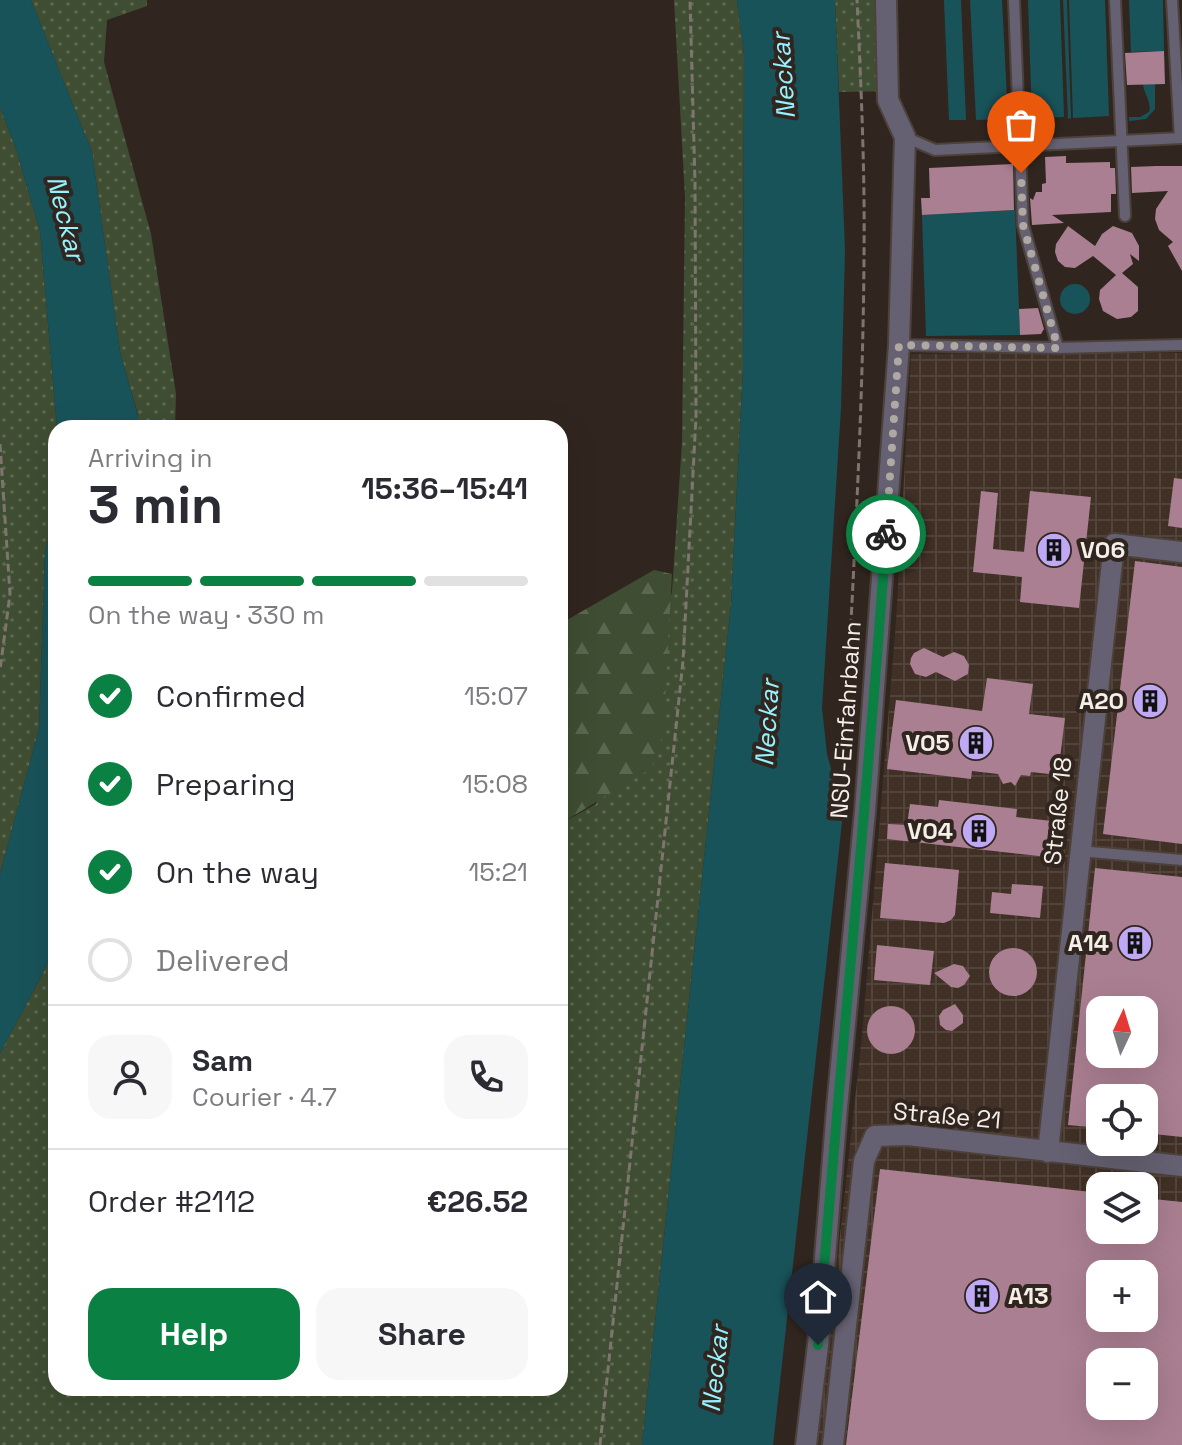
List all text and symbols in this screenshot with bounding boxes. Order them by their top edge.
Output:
water label: Neckar [763,28,803,120]
pin [987,91,1055,173]
icon: bag [999,103,1043,147]
water label: Neckar [39,172,94,267]
text: Arriving in [88,441,212,475]
text: 15:36–15:41 [361,469,528,508]
text: 3 min [88,472,223,538]
courier [846,494,926,574]
icon: bike [864,512,908,556]
building icon: V06 [1035,531,1073,569]
place label: V06 [1080,534,1125,565]
text: On the way · 330 m [88,598,324,632]
street label: NSU-Einfahrbahn [823,620,868,820]
icon: check [88,674,132,718]
water label: Neckar [747,675,787,767]
text: Confirmed [156,677,306,716]
text: 15:07 [464,679,528,713]
building icon: A20 [1131,682,1169,720]
place label: A20 [1079,685,1124,716]
building icon: V05 [957,724,995,762]
place label: V05 [905,727,950,758]
street label: Straße 18 [1036,755,1079,867]
icon: check [88,762,132,806]
text: Preparing [156,765,295,804]
text: 15:08 [462,767,528,801]
building icon: V04 [960,812,998,850]
place label: V04 [907,815,953,846]
icon: check [88,850,132,894]
text: On the way [156,853,319,892]
text: 15:21 [468,855,528,889]
building icon: A14 [1116,924,1154,962]
place label: A14 [1068,927,1109,958]
text: Delivered [156,941,290,980]
north arrow [1086,996,1158,1068]
map controls [1086,996,1158,1420]
button: person [88,1035,172,1119]
button: phone [444,1035,528,1119]
text: Sam [192,1041,253,1080]
text: Courier · 4.7 [192,1080,337,1114]
button: locate [1086,1084,1158,1156]
street label: Straße 21 [892,1095,1002,1136]
button: layers [1086,1172,1158,1244]
text: Order #2112 [88,1182,255,1221]
text: €26.52 [427,1182,528,1221]
button: + [1086,1260,1158,1332]
pin [784,1263,852,1345]
icon: home [796,1275,840,1319]
building icon: A13 [963,1277,1001,1315]
place label: A13 [1008,1280,1049,1311]
button: Help [88,1288,300,1380]
button: Share [316,1288,528,1380]
water label: Neckar [694,1321,737,1414]
button: − [1086,1348,1158,1420]

